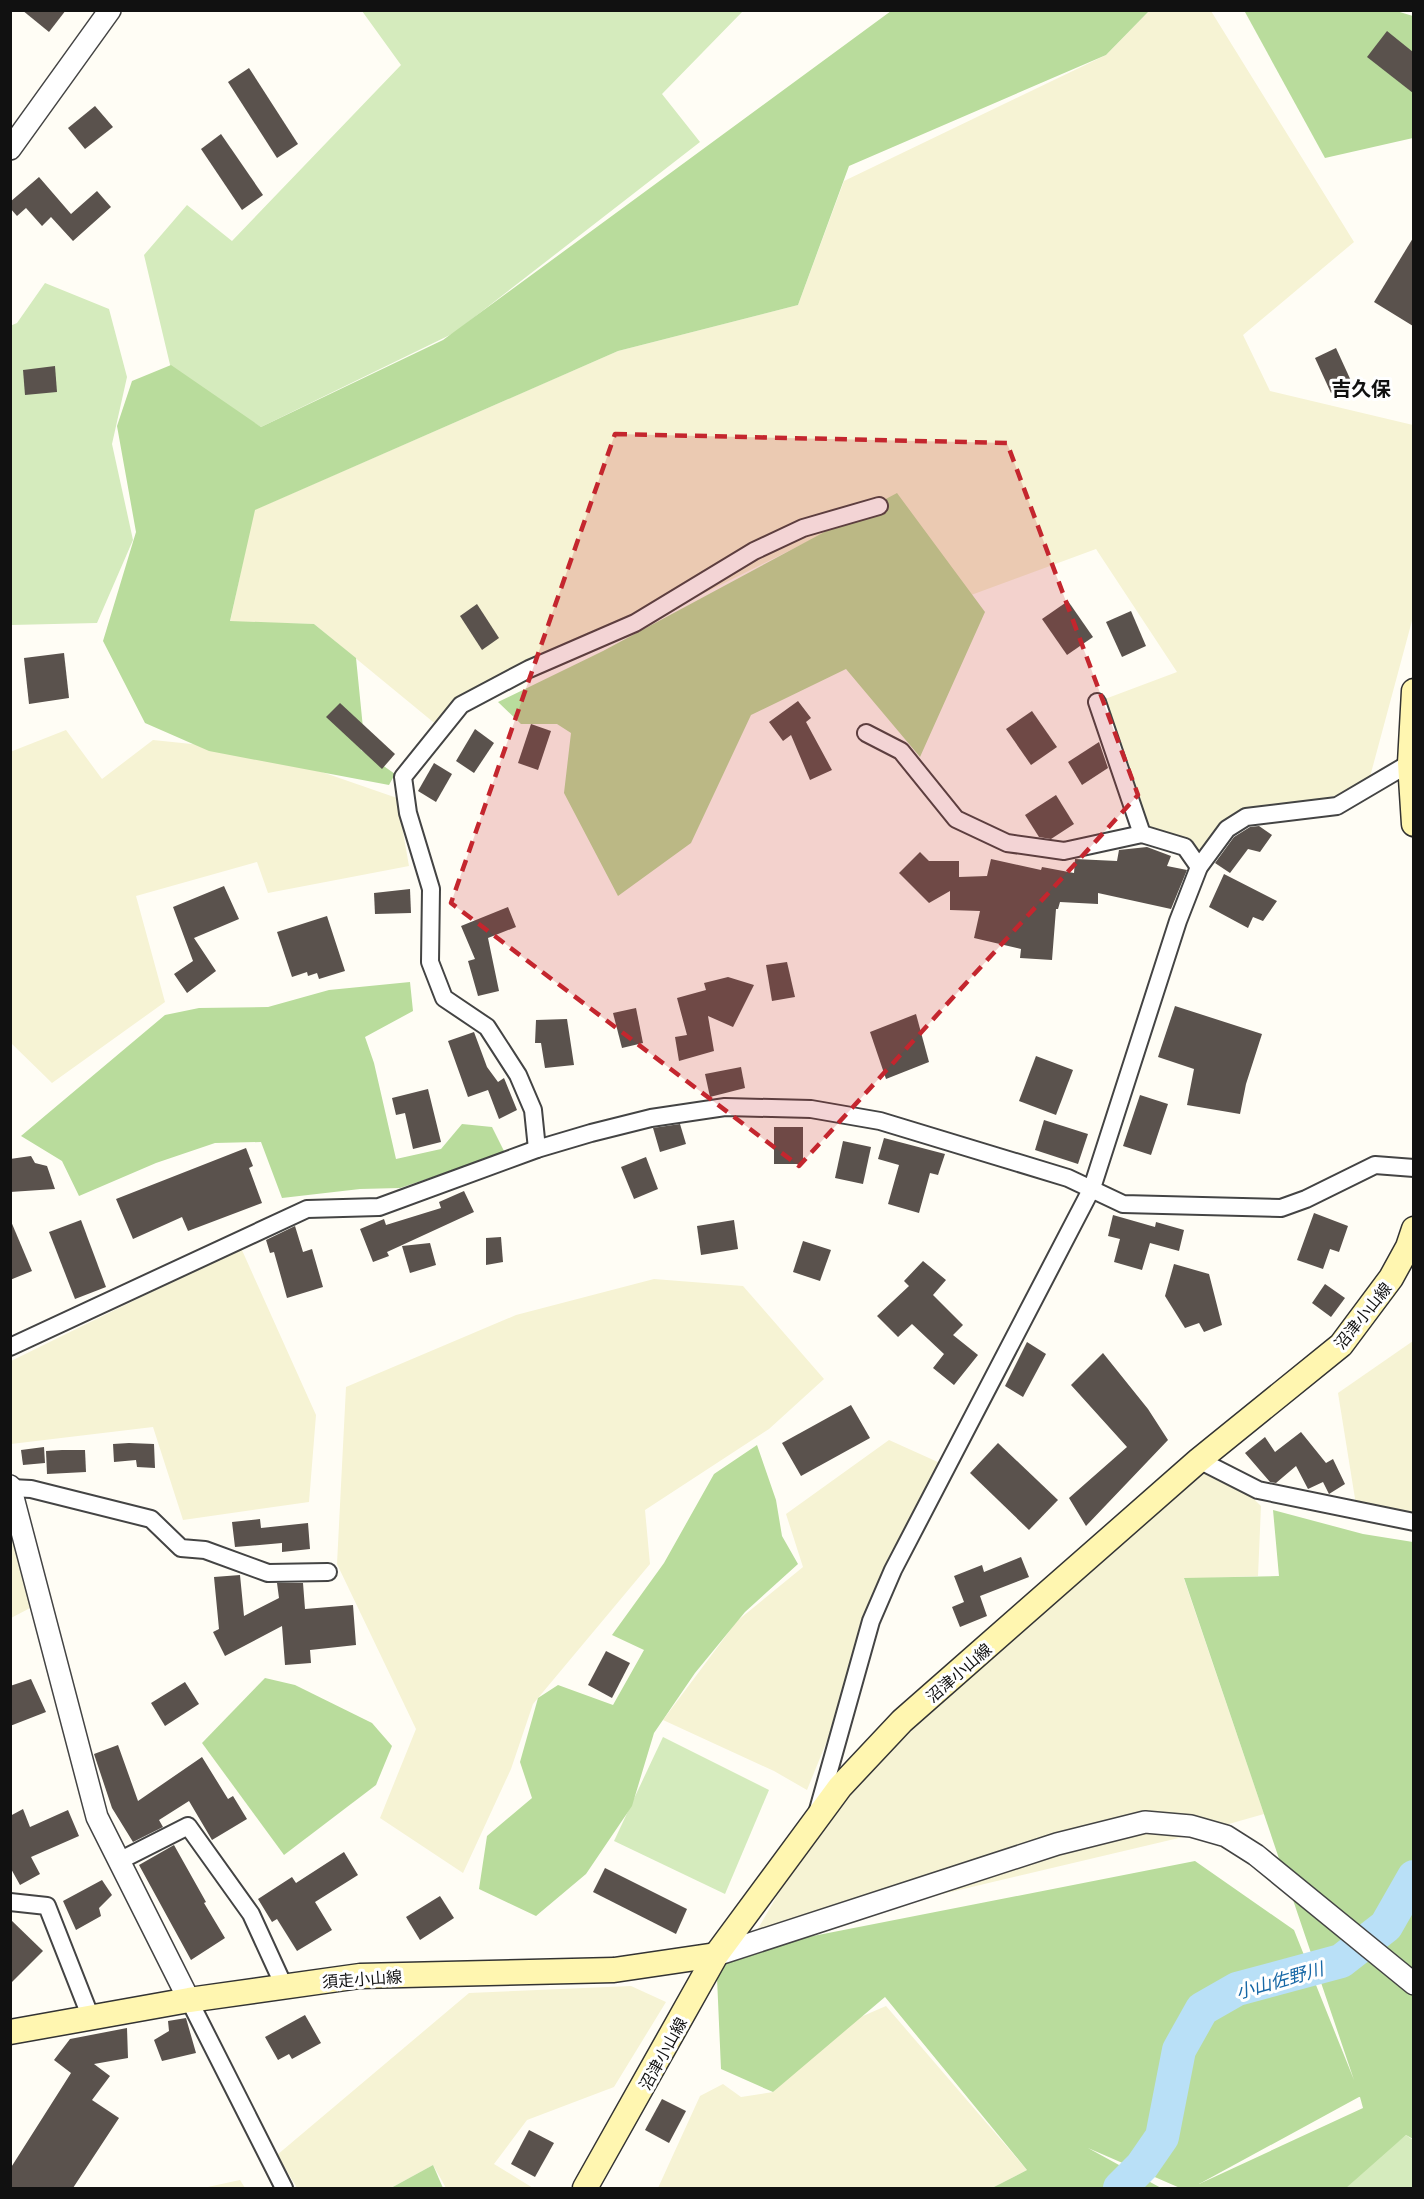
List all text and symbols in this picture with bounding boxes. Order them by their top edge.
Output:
district label: 吉久保 [1331,373,1391,402]
street label: 沼津小山線 [1327,1276,1397,1354]
street label: 沼津小山線 [920,1637,996,1707]
water label: 小山佐野川 [1232,1954,1328,2004]
street label: 須走小山線 [321,1963,403,1993]
street label: 沼津小山線 [632,2012,692,2094]

